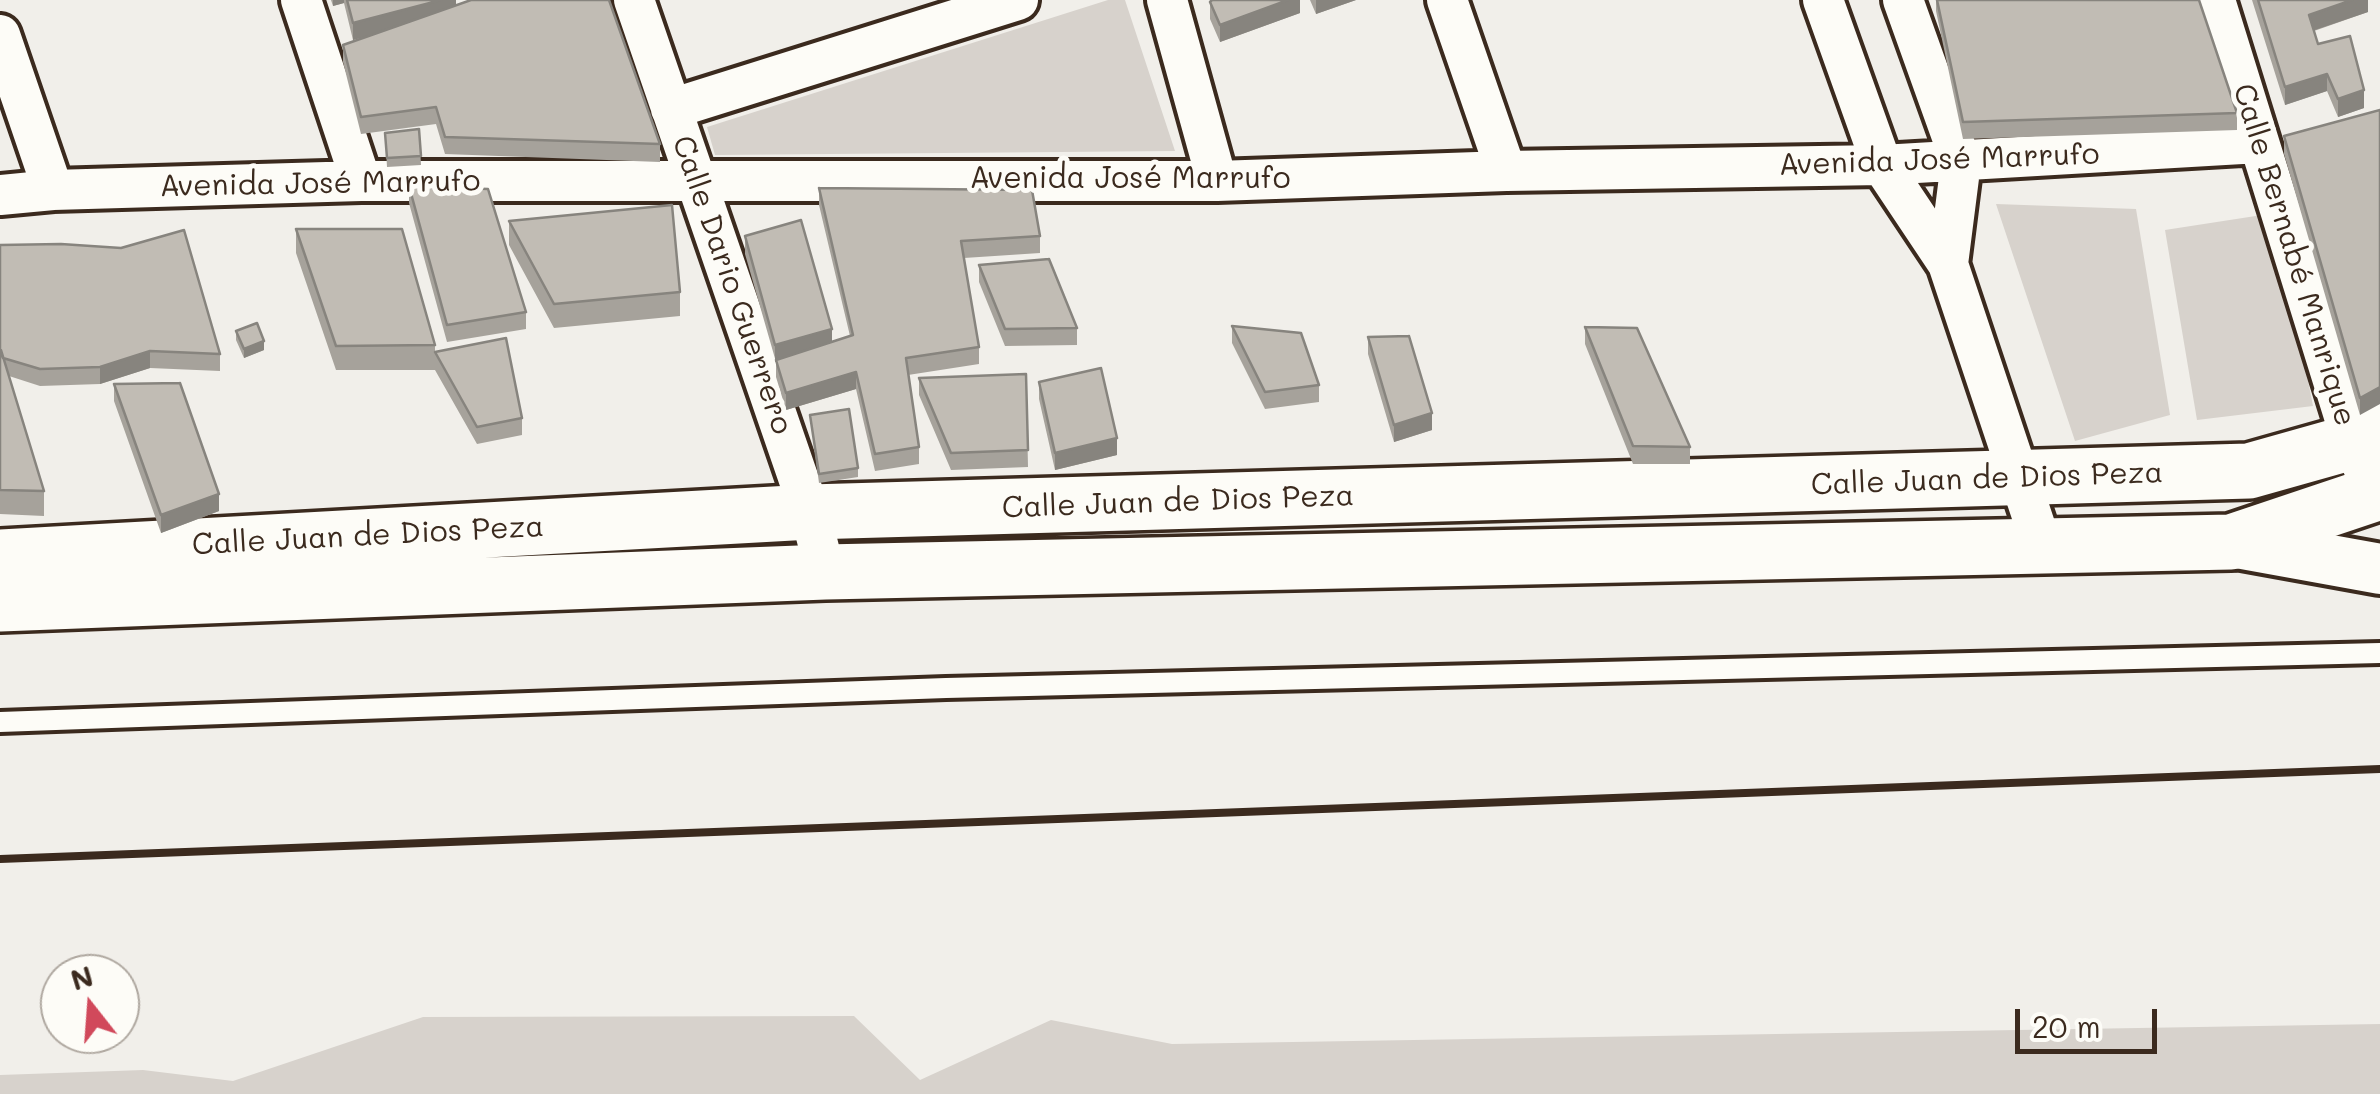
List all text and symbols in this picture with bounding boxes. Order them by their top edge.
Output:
street label: Calle Bernabé Manrique [2225,80,2363,430]
street label: Calle Dario Guerrero [664,131,800,439]
street label: Avenida José Marrufo [1778,136,2100,184]
street label: Avenida José Marrufo [970,161,1290,197]
street label: Avenida José Marrufo [159,163,481,205]
street label: Calle Juan de Dios Peza [1810,455,2164,503]
street label: Calle Juan de Dios Peza [1001,478,1355,526]
street label: Calle Juan de Dios Peza [191,509,545,563]
north arrow [40,954,140,1054]
text: N [66,957,97,998]
scale bar [2020,989,2162,1051]
text: 20 m [2032,1006,2101,1046]

